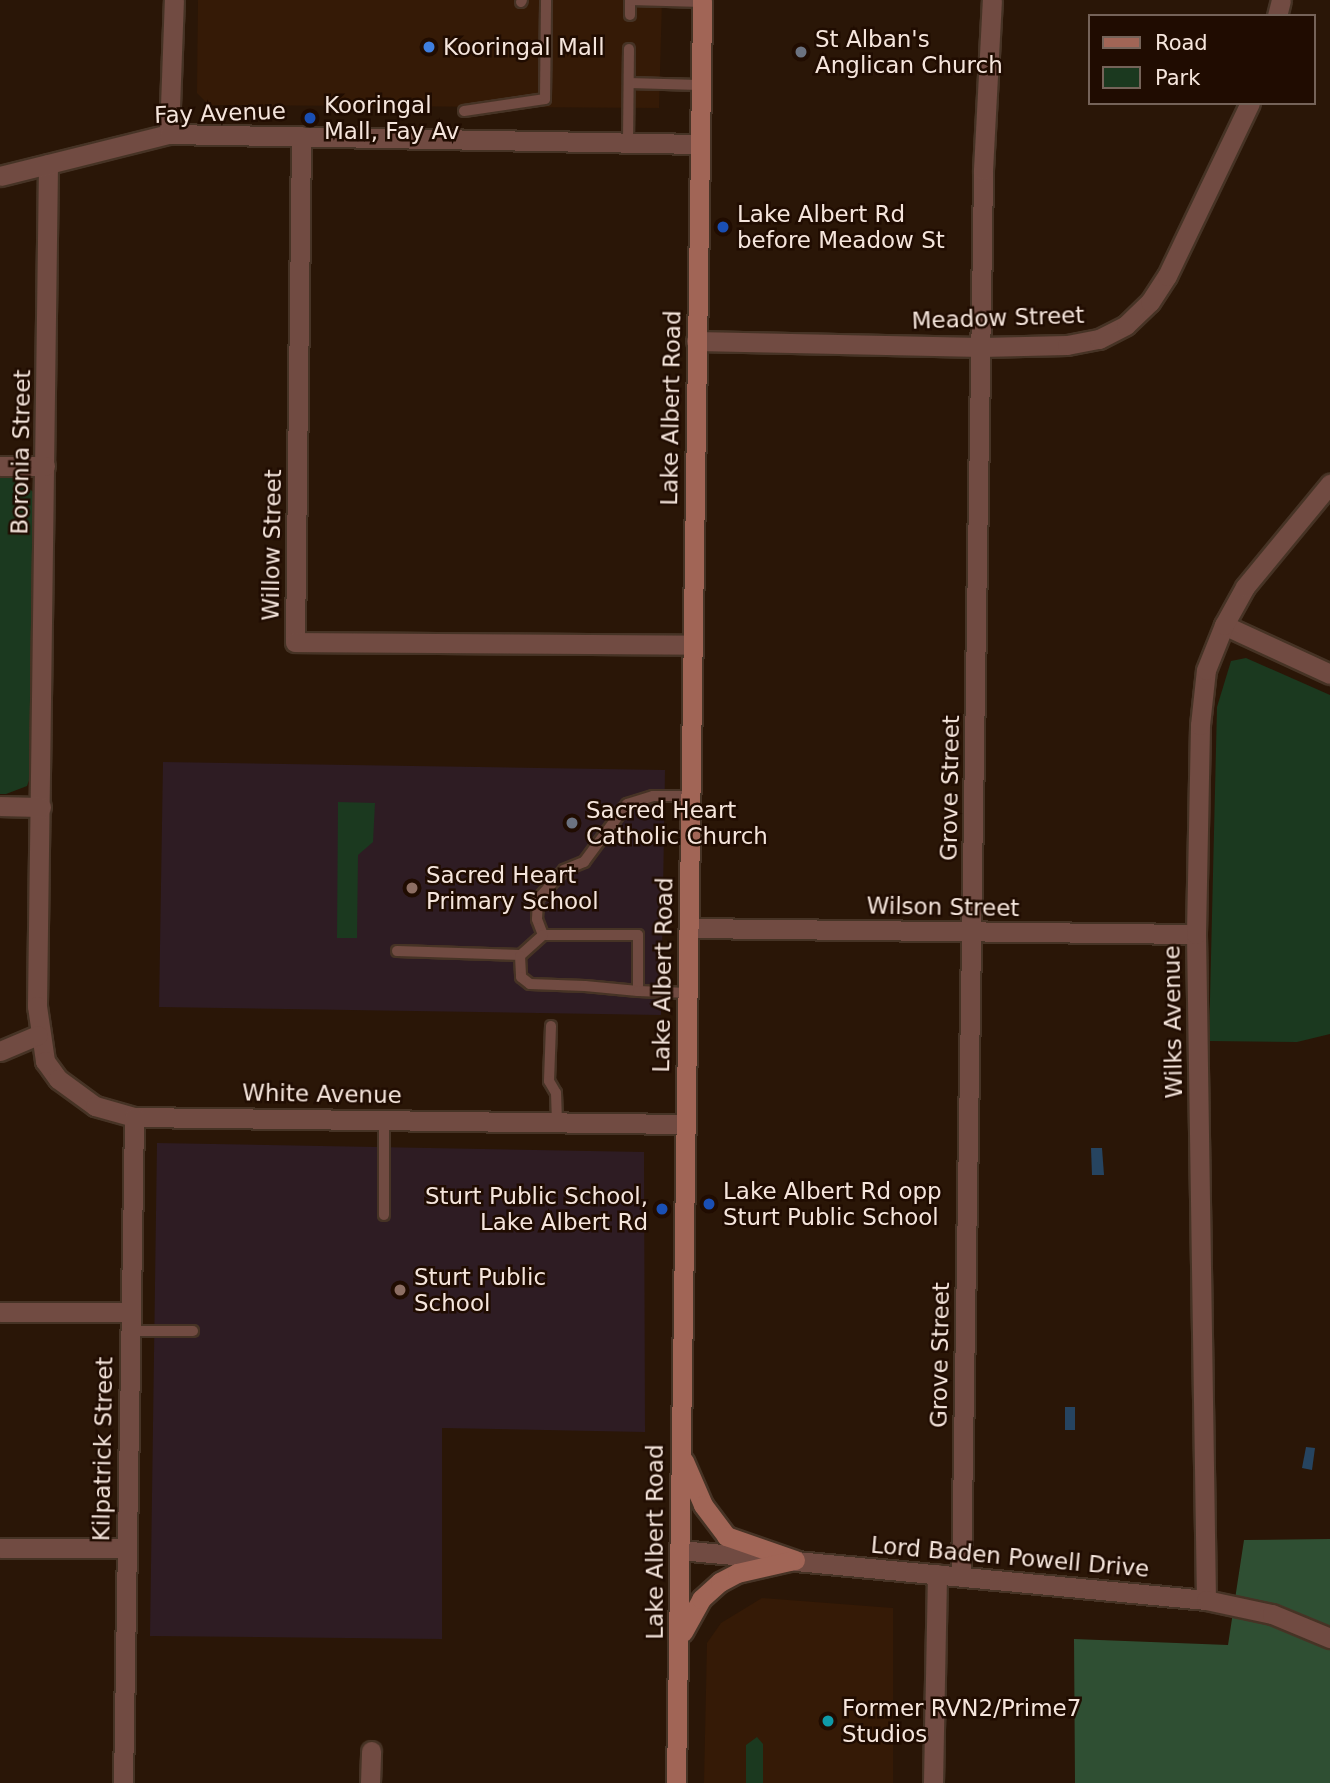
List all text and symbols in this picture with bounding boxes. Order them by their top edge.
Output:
legend [1088,14,1316,105]
place label: St Alban's Anglican Church [815,25,1003,79]
text: Road [1155,31,1208,55]
place label: Kooringal Mall [443,33,605,61]
marker: Kooringal Mall [421,39,437,55]
marker: St Alban's Anglican Church [793,44,809,60]
text: Park [1155,66,1200,90]
place label: Kooringal Mall, Fay Av [324,91,459,145]
street label: Fay Avenue [154,97,286,129]
marker: Kooringal Mall, Fay Av [302,110,318,126]
place label: Lake Albert Rd before Meadow St [737,200,945,254]
marker: Lake Albert Rd before Meadow St [715,219,731,235]
street label: Meadow Street [911,301,1085,335]
street label: Lake Albert Road [655,310,687,506]
street label: Boronia Street [6,369,36,535]
street label: Willow Street [257,469,287,621]
street label: Grove Street [935,715,965,861]
place label: Sacred Heart Catholic Church [586,796,768,850]
marker: Sacred Heart Catholic Church [564,815,580,831]
place label: Sacred Heart Primary School [426,861,599,915]
street label: Lake Albert Road [647,877,679,1073]
marker: Sacred Heart Primary School [404,880,420,896]
street label: Wilson Street [866,892,1020,922]
street label: Wilks Avenue [1158,945,1188,1099]
street label: White Avenue [242,1079,402,1109]
place label: Lake Albert Rd opp Sturt Public School [723,1177,942,1231]
place label: Sturt Public School, Lake Albert Rd [425,1182,648,1236]
marker: Lake Albert Rd opp Sturt Public School [701,1196,717,1212]
marker: Sturt Public School, Lake Albert Rd [654,1201,670,1217]
place label: Sturt Public School [414,1263,546,1317]
marker: Sturt Public School [392,1282,408,1298]
street label: Grove Street [925,1282,955,1428]
street label: Kilpatrick Street [88,1356,118,1542]
street label: Lake Albert Road [641,1444,669,1640]
street label: Lord Baden Powell Drive [870,1531,1150,1583]
place label: Former RVN2/Prime7 Studios [842,1694,1081,1748]
marker: Former RVN2/Prime7 Studios [820,1713,836,1729]

